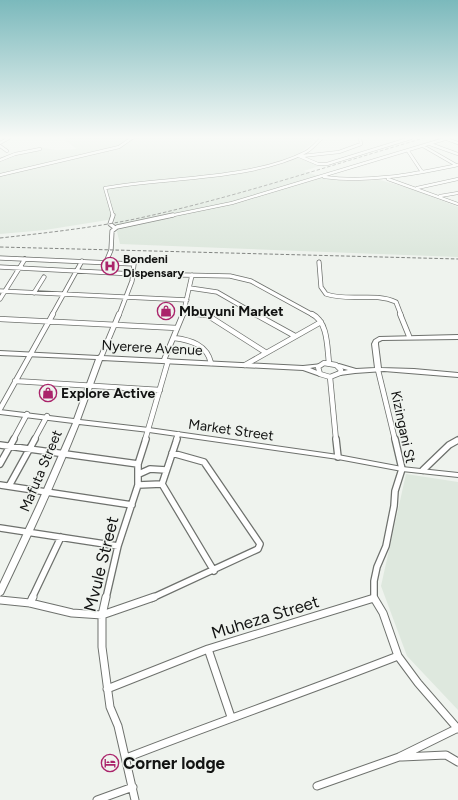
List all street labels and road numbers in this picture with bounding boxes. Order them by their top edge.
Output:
street label: Nyerere Avenue [101,337,203,359]
street label: Kizingani St [387,389,419,465]
street label: Market Street [187,416,275,444]
street label: Mafuta Street [16,428,66,514]
street label: Mvule Street [79,514,123,614]
street label: Muheza Street [209,591,321,643]

